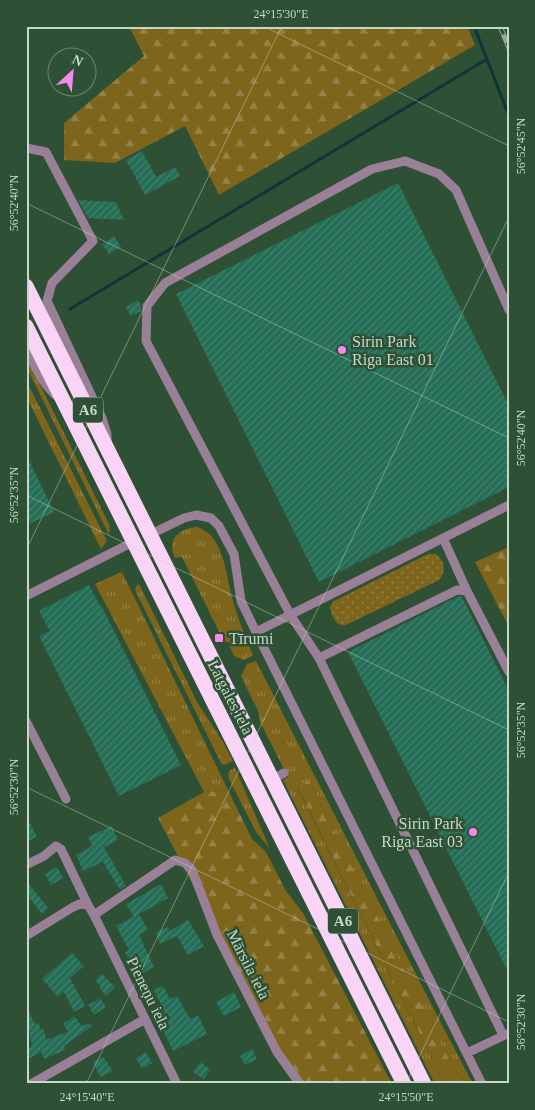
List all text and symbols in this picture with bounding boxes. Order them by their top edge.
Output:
text: 24°15'30"E [253,7,309,21]
north arrow [48,48,98,98]
text: N [70,52,85,70]
text: 56°52'45"N [514,117,528,174]
text: 56°52'40"N [7,174,21,231]
place label: Sirin Park Riga East 01 [352,333,434,369]
marker: Sirin Park Riga East 01 [336,344,348,356]
road number: A6 [73,398,103,422]
text: 56°52'40"N [514,409,528,466]
text: 56°52'35"N [7,466,21,523]
place label: Tīrumi [229,630,274,647]
marker: Tīrumi [213,632,225,644]
street label: Latgales iela [204,657,257,738]
text: 56°52'35"N [514,701,528,758]
text: 56°52'30"N [7,758,21,815]
place label: Sirin Park Riga East 03 [381,815,463,851]
marker: Sirin Park Riga East 03 [467,826,479,838]
road number: A6 [328,908,358,934]
street label: Mārsila iela [224,927,273,1002]
street label: Pieneņu iela [123,954,173,1033]
text: 56°52'30"N [514,993,528,1050]
text: 24°15'40"E [59,1090,115,1104]
text: 24°15'50"E [378,1090,434,1104]

